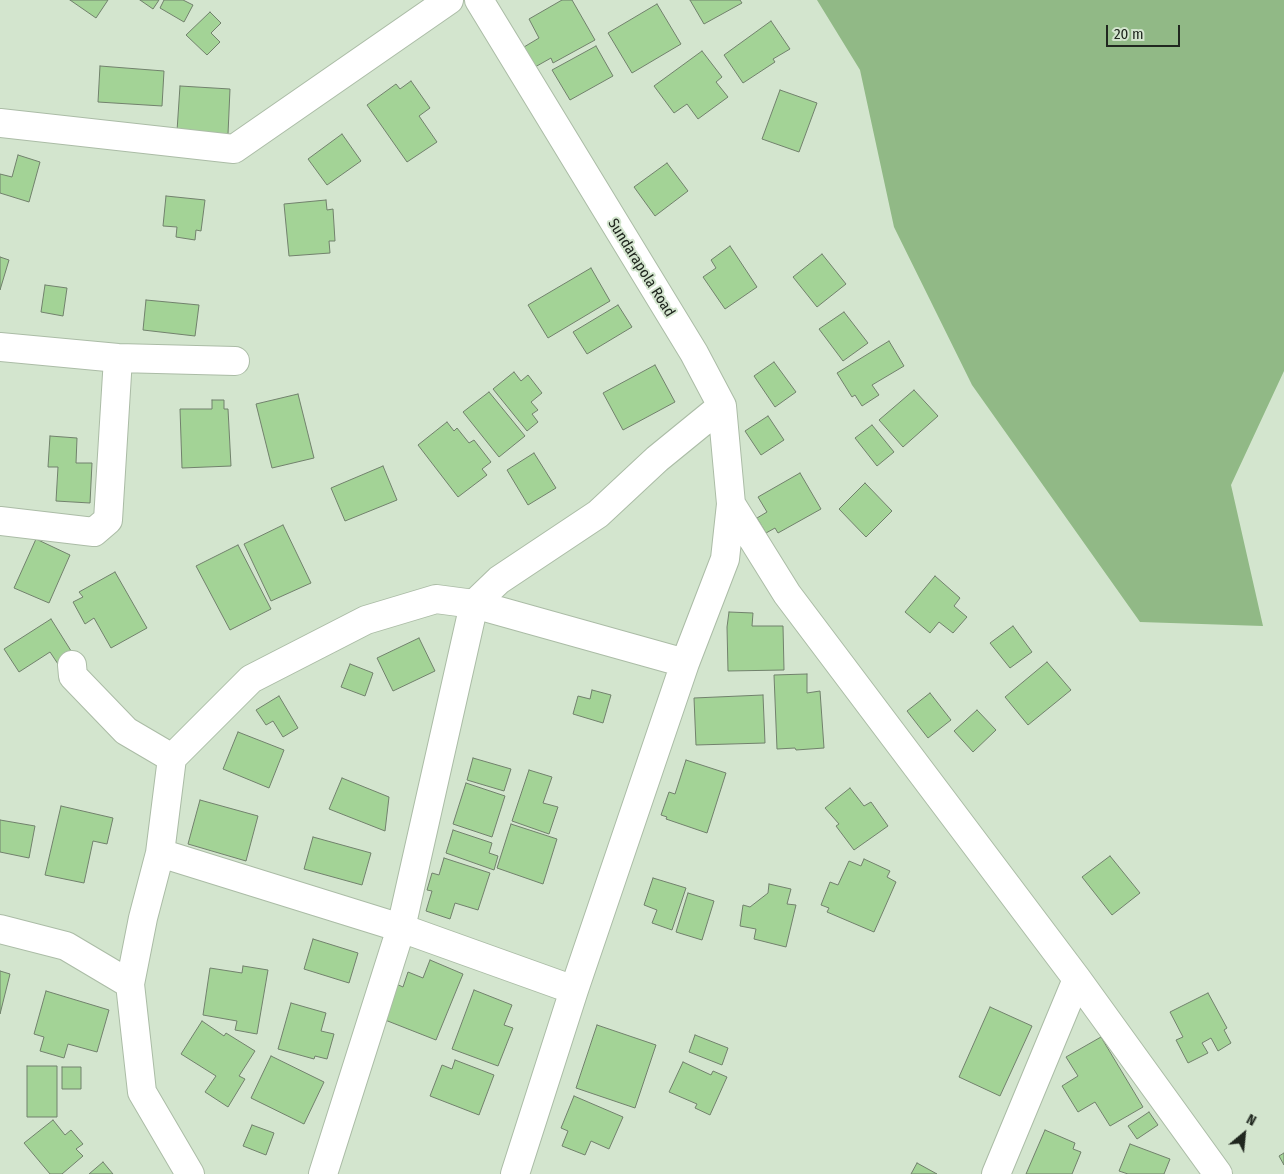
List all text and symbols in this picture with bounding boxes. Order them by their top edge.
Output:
scale bar [1109,15,1183,47]
text: 20 m [1114,25,1144,43]
street label: Sundarapola Road [604,216,678,320]
north arrow [1219,1109,1269,1159]
text: N [1244,1111,1259,1130]

